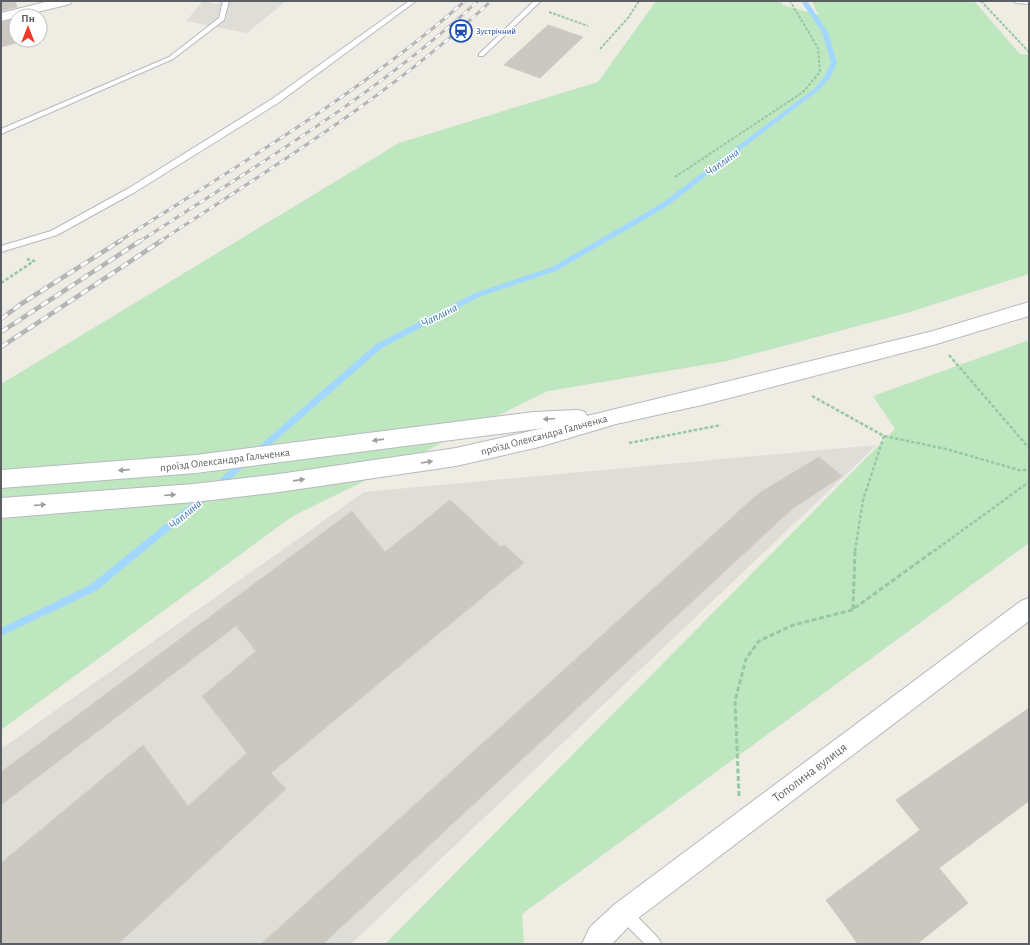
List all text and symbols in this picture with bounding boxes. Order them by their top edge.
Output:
north arrow [8,8,48,48]
text: Пн [21,13,35,24]
station icon: Зустрічний [448,18,474,44]
place label: Зустрічний [476,27,516,36]
water label: Чаплина [703,146,741,178]
water label: Чаплина [419,301,459,329]
street label: проїзд Олександра Гальченка [479,413,609,457]
one-way arrow [543,416,555,423]
one-way arrow [372,437,384,443]
street label: проїзд Олександра Гальченка [159,447,291,473]
one-way arrow [421,459,433,465]
one-way arrow [118,467,130,474]
one-way arrow [293,477,305,483]
one-way arrow [164,492,176,499]
water label: Чаплина [166,497,204,531]
one-way arrow [34,502,46,509]
street label: Тополина вулиця [771,741,849,805]

